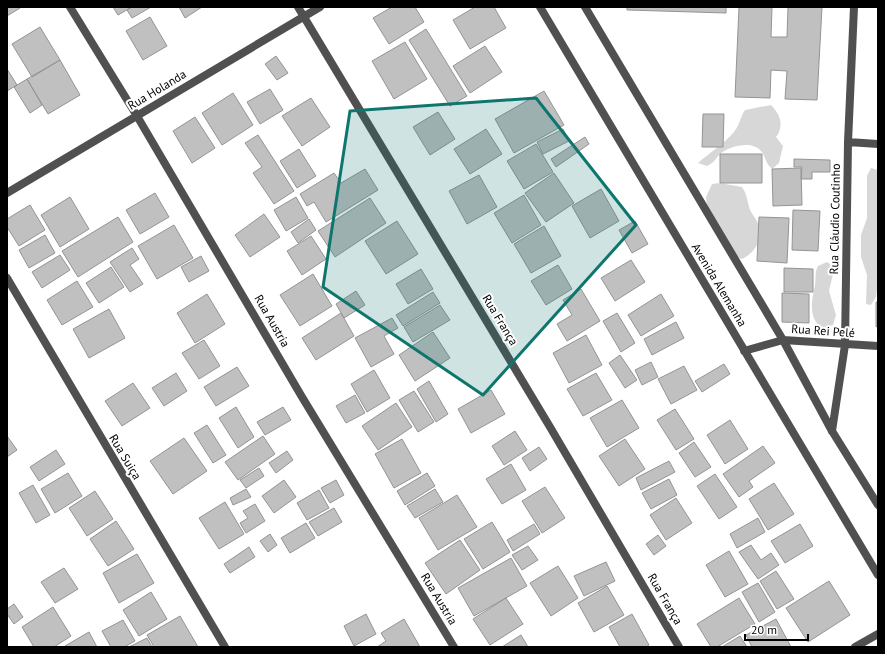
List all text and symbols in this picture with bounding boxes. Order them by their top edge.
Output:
street label: Rua Holanda [125,66,189,113]
street label: Rua Cláudio Coutinho [826,163,843,275]
street label: Avenida Alemanha [689,240,750,329]
street label: Rua Austria [251,292,293,350]
street label: Rua França [479,292,522,348]
street label: Rua Rei Pelé [791,321,855,340]
street label: Rua Suiça [106,431,145,482]
street label: Rua Austria [418,570,461,628]
street label: Rua França [645,570,686,627]
scale bar [745,616,808,642]
text: 20 m [751,622,777,637]

